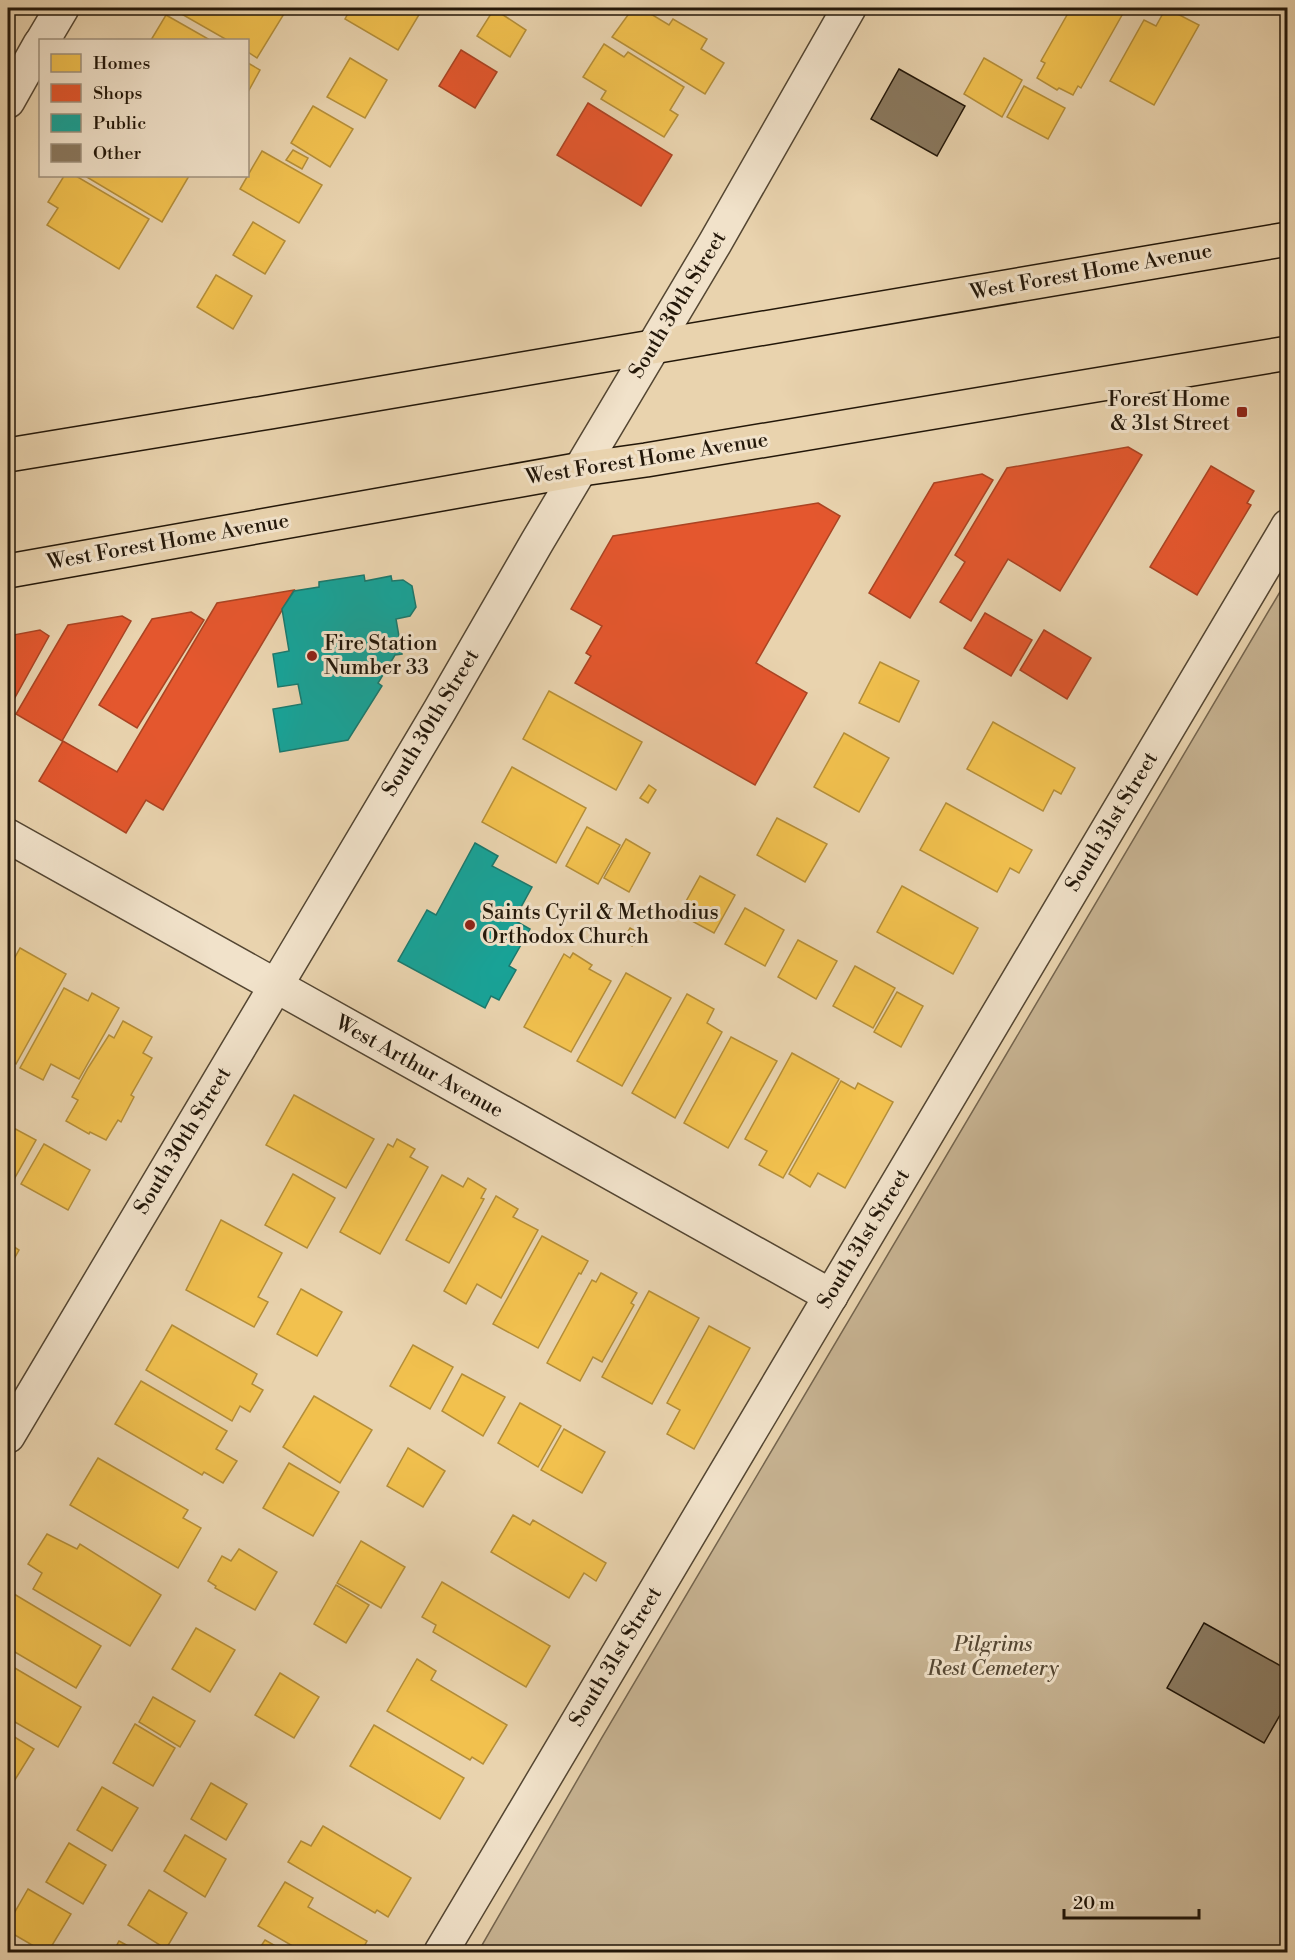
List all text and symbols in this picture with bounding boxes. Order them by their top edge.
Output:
legend [39,39,249,177]
text: Homes [93,52,150,75]
text: Shops [93,82,143,105]
text: Public [93,112,146,135]
text: Other [93,142,141,165]
street label: South 30th Street [624,226,733,383]
street label: West Forest Home Avenue [967,238,1214,306]
place label: Forest Home & 31st Street [1108,387,1231,437]
marker: Forest Home & 31st Street [1235,405,1249,419]
street label: West Forest Home Avenue [523,427,770,491]
street label: West Forest Home Avenue [44,508,291,576]
place label: Fire Station Number 33 [324,631,438,681]
street label: South 30th Street [377,644,486,801]
marker: Fire Station Number 33 [305,649,319,663]
street label: South 31st Street [1060,747,1164,897]
place label: Saints Cyril & Methodius Orthodox Church [482,900,719,950]
marker: Saints Cyril & Methodius Orthodox Church [463,918,477,932]
street label: West Arthur Avenue [329,1010,508,1124]
street label: South 30th Street [129,1062,238,1219]
street label: South 31st Street [812,1164,916,1314]
street label: South 31st Street [564,1582,668,1732]
park label: Pilgrims Rest Cemetery [926,1632,1060,1682]
scale bar [1064,1882,1199,1920]
text: 20 m [1073,1892,1115,1915]

